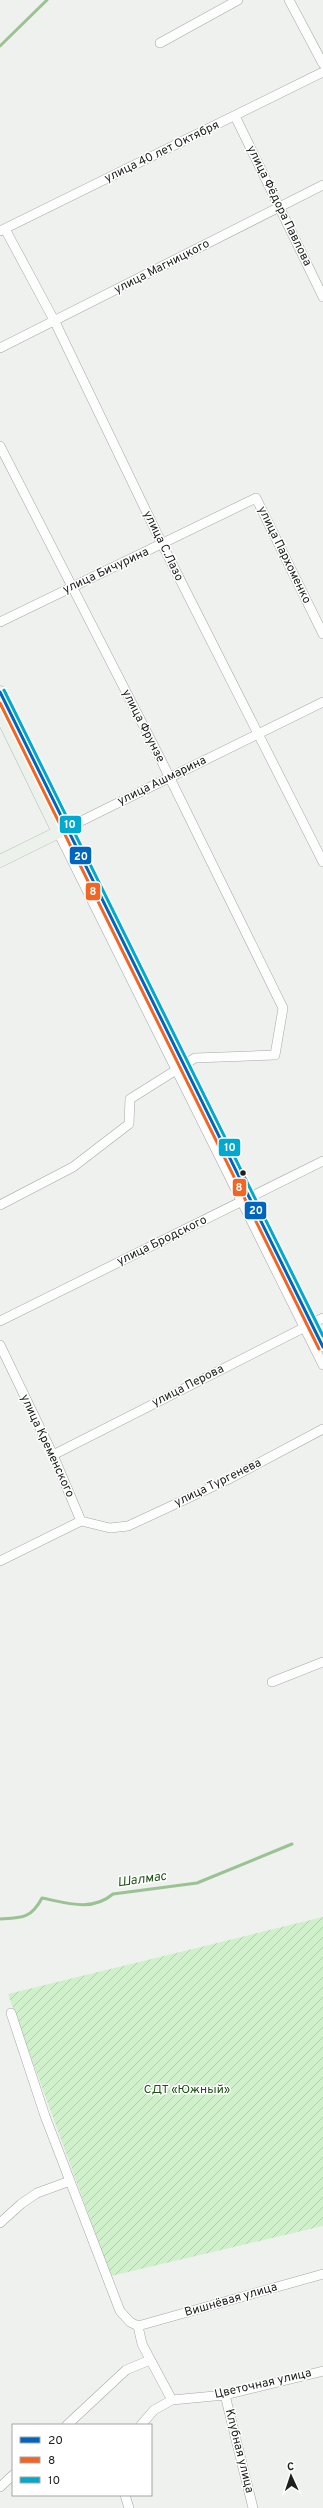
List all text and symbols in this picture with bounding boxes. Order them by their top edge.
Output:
street label: улица 40 лет Октября [102,117,222,187]
street label: улица Фёдора Павлова [243,143,315,269]
street label: улица Магницкого [111,236,213,298]
street label: улица Пархоменко [253,504,315,607]
street label: улица С.Лазо [139,508,187,584]
street label: улица Бичурина [60,544,152,598]
street label: улица Фрунзе [118,687,168,765]
street label: улица Ашмарина [115,753,209,809]
line badge: 10 [59,815,82,834]
text: 10 [64,818,76,832]
line badge: 20 [69,846,92,865]
text: 20 [74,850,88,864]
line badge: 8 [85,882,101,901]
text: 8 [90,885,97,899]
line badge: 10 [218,1138,241,1157]
text: 10 [224,1141,236,1155]
unlabelled marker [238,1168,248,1178]
line badge: 8 [232,1178,247,1197]
text: 8 [236,1181,243,1195]
line badge: 20 [244,1201,267,1220]
text: 20 [249,1204,263,1218]
street label: улица Бродского [114,1212,210,1270]
street label: улица Перова [149,1361,227,1411]
street label: улица Кременского [16,1392,78,1500]
street label: улица Тургенева [172,1455,264,1511]
water label: Шалмас [117,1869,168,1891]
park label: СДТ «Южный» [144,2082,230,2098]
street label: Вишнёвая улица [183,2279,279,2321]
street label: Цветочная улица [213,2365,313,2403]
street label: Клубная улица [221,2407,257,2495]
legend [12,2424,152,2496]
text: 20 [48,2433,63,2449]
text: 8 [48,2453,55,2469]
north arrow [271,2456,311,2496]
text: С [287,2460,294,2474]
text: 10 [48,2473,60,2489]

